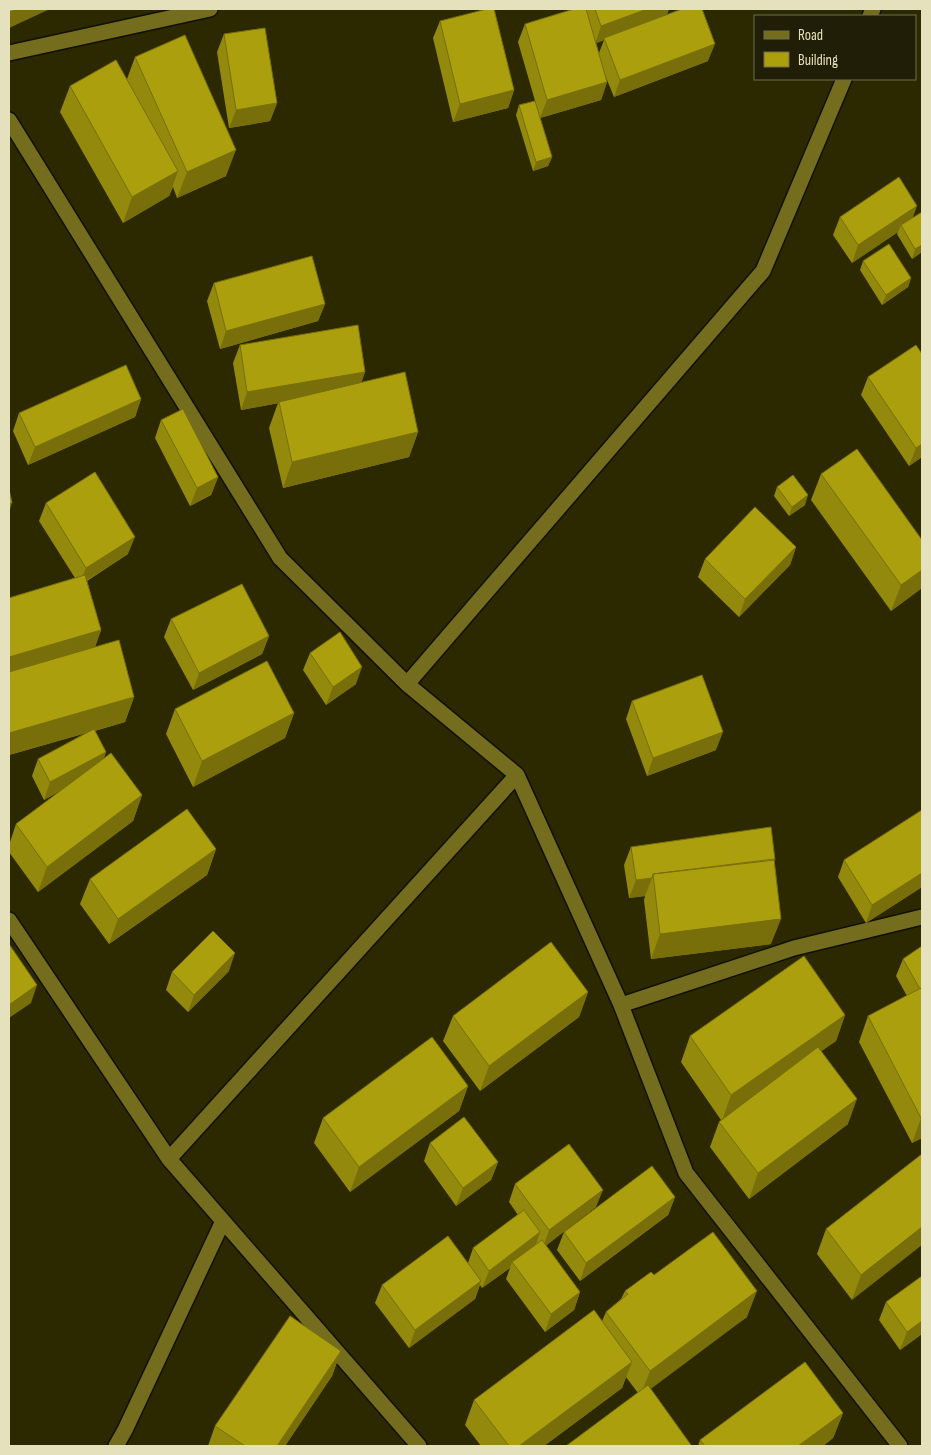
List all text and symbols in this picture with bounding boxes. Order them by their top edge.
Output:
legend [754,15,916,80]
text: Road [798,26,823,45]
text: Building [798,51,838,70]

